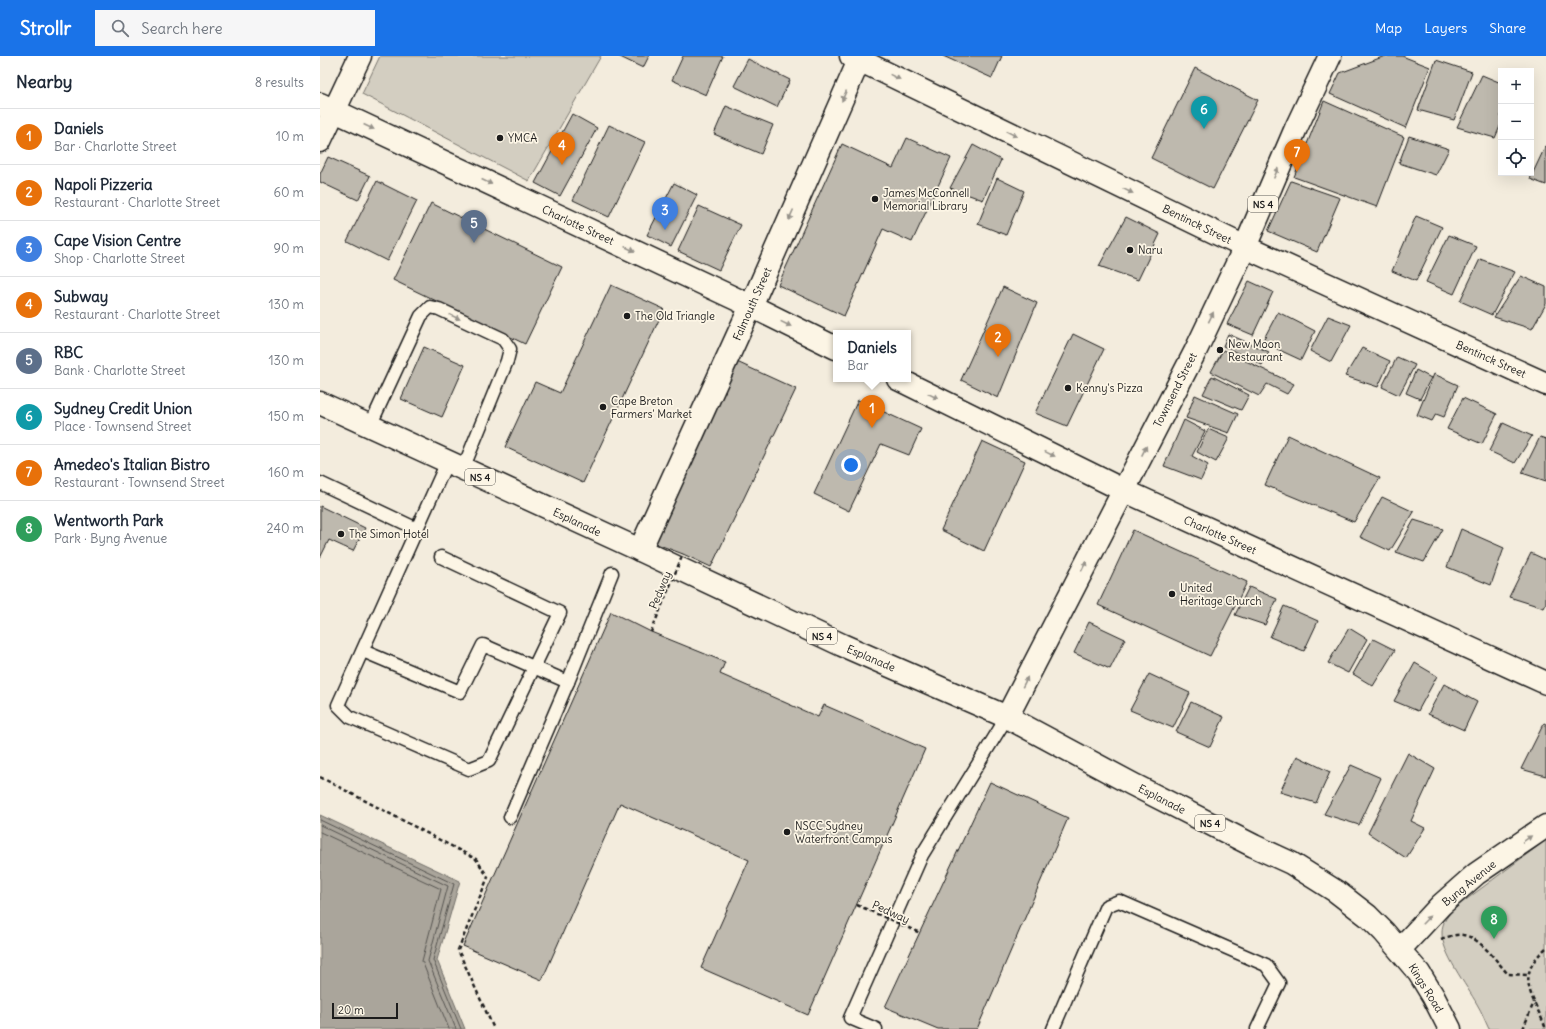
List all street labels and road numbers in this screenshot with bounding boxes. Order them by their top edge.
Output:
road number: NS 4 [1248,196,1278,212]
street label: Bentinck Street [1160,201,1234,247]
street label: Charlotte Street [540,202,617,248]
street label: Falmouth Street [730,265,775,343]
street label: Bentinck Street [1454,337,1528,381]
street label: Townsend Street [1150,350,1200,430]
road number: NS 4 [465,469,495,485]
street label: Esplanade [551,505,603,539]
street label: Charlotte Street [1181,513,1259,557]
street label: Pedway [646,569,674,611]
road number: NS 4 [807,628,837,644]
street label: Esplanade [845,642,897,675]
street label: Esplanade [1136,781,1188,817]
road number: NS 4 [1195,815,1225,831]
street label: Byng Avenue [1439,857,1499,909]
street label: Pedway [870,898,912,926]
street label: Kings Road [1405,961,1447,1016]

